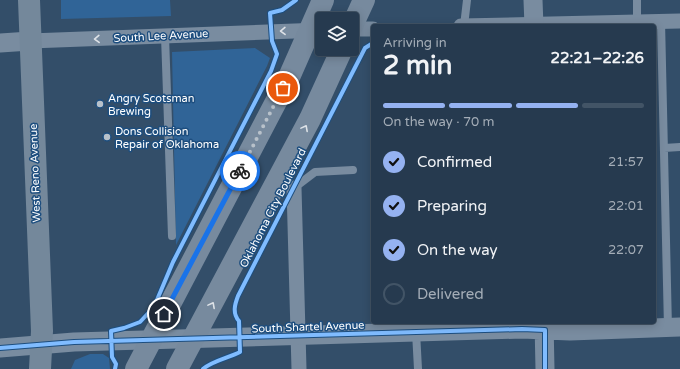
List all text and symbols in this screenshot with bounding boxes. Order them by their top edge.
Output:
map controls [315,12,359,56]
button: layers [315,12,359,56]
street label: South Lee Avenue [113,27,209,45]
one-way arrow [280,27,286,35]
one-way arrow [94,35,100,43]
text: Arriving in [383,35,447,51]
text: 22:21–22:26 [551,49,644,67]
text: 2 min [383,50,452,81]
pin [266,71,300,105]
icon: bag [272,77,294,99]
place label: Angry Scotsman Brewing [108,92,194,118]
marker: Angry Scotsman Brewing [95,99,105,109]
text: On the way · 70 m [383,114,495,130]
street label: West Reno Avenue [27,123,43,223]
place label: Dons Collision Repair of Oklahoma [115,125,219,151]
one-way arrow [300,125,308,132]
marker: Dons Collision Repair of Oklahoma [102,132,112,142]
street label: Oklahoma City Boulevard [237,146,309,270]
courier [220,151,260,191]
icon: check [383,151,405,173]
text: Confirmed [417,153,492,171]
text: 21:57 [608,154,644,170]
icon: bike [229,160,251,182]
icon: check [383,195,405,217]
text: Preparing [417,197,487,215]
text: 22:01 [608,198,644,214]
icon: check [383,239,405,261]
text: On the way [417,241,497,259]
text: 22:07 [608,242,644,258]
text: Delivered [417,285,484,303]
pin [147,297,181,331]
one-way arrow [208,302,215,309]
icon: home [153,303,175,325]
street label: South Shartel Avenue [251,319,365,335]

